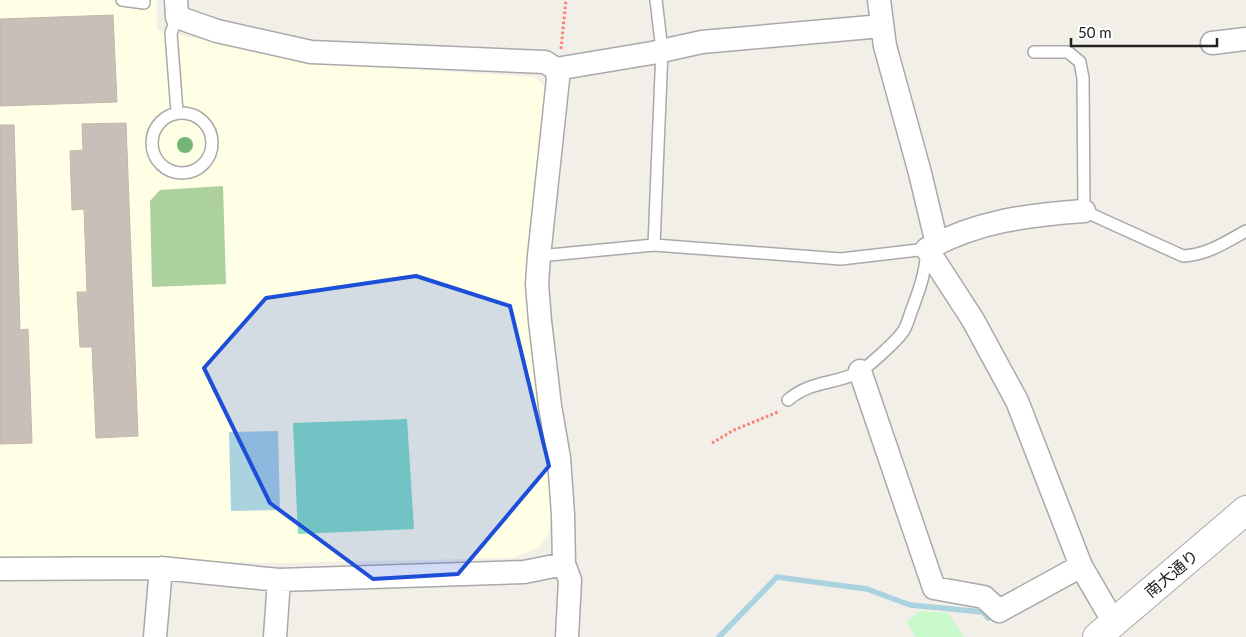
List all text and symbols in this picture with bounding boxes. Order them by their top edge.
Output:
scale bar [1071,15,1217,47]
text: 50 m [1078,23,1112,41]
street label: 南大通り [1140,545,1202,601]

